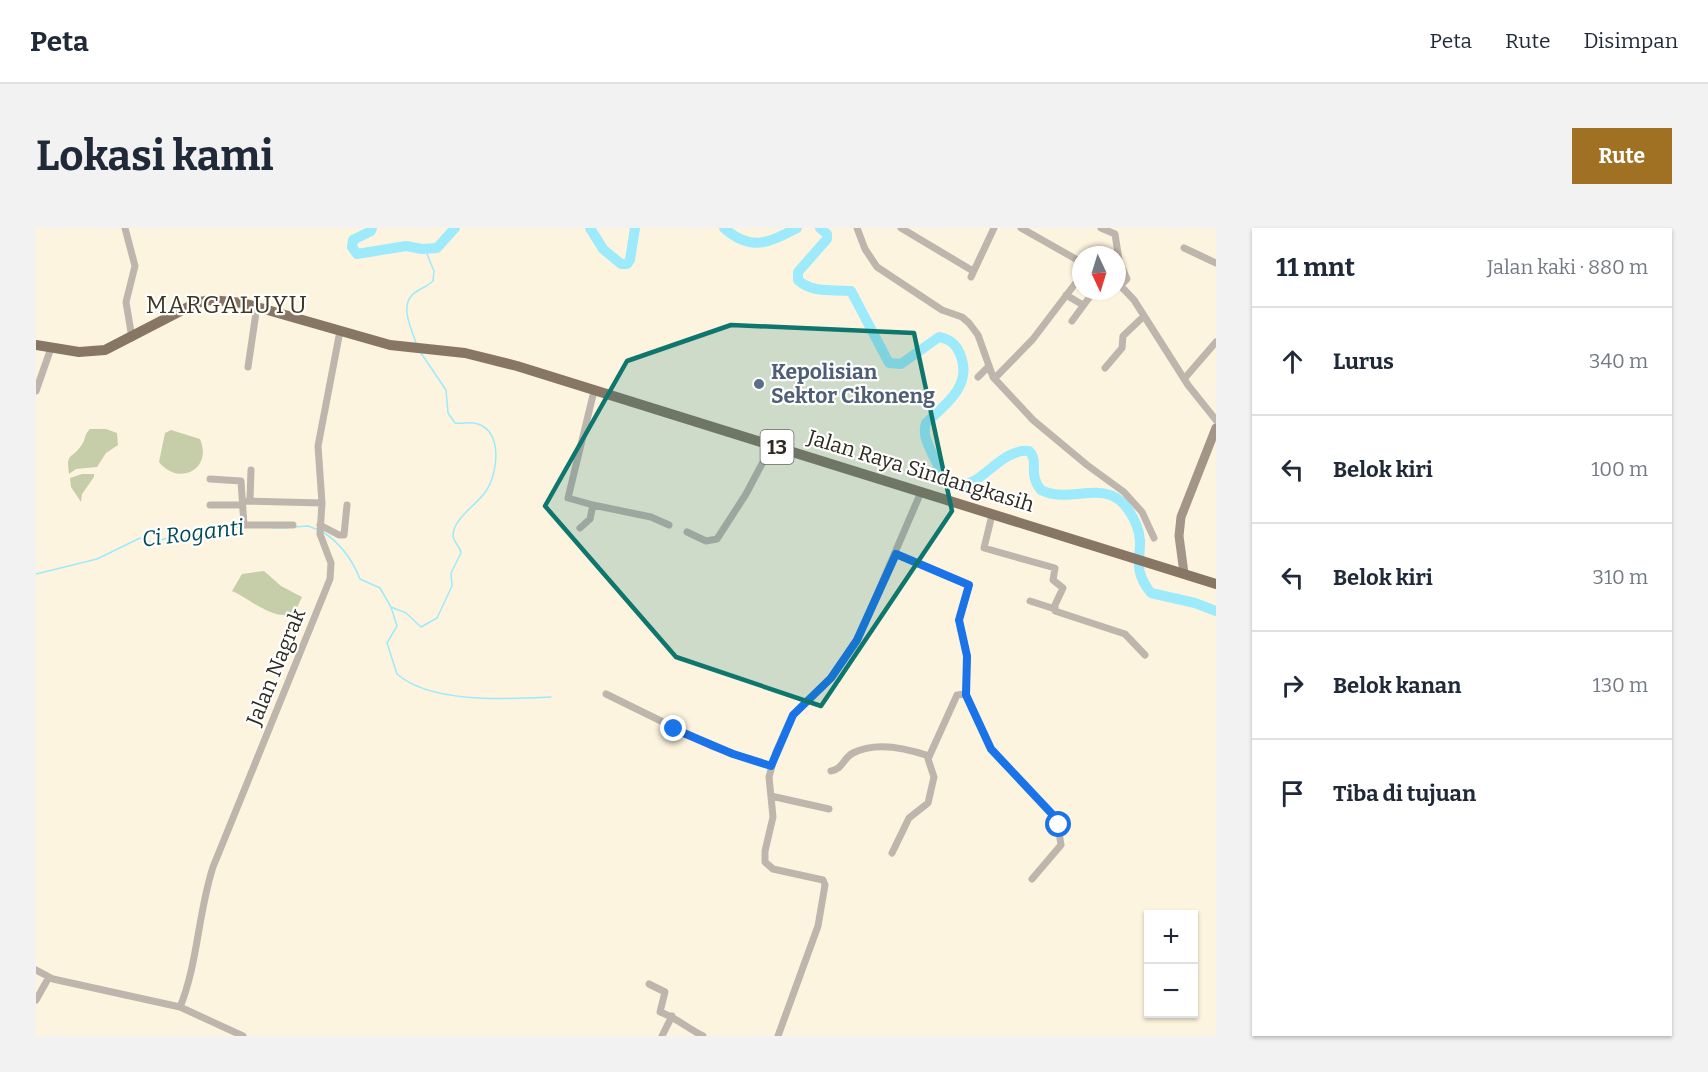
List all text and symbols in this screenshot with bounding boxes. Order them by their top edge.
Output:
text: Peta [30,25,89,58]
text: Peta [1430,28,1472,54]
text: Rute [1505,28,1550,54]
text: Disimpan [1583,28,1678,54]
button: Rute [1572,128,1672,184]
text: Lokasi kami [36,131,274,181]
north arrow [1072,246,1126,300]
text: 11 mnt [1276,252,1355,283]
text: Jalan kaki · 880 m [1487,255,1648,279]
district label: MARGALUYU [146,291,308,319]
icon: ahead [1276,345,1309,378]
text: Lurus [1333,348,1394,375]
text: 340 m [1589,349,1648,373]
place label: Kepolisian Sektor Cikoneng [771,359,935,409]
marker: Kepolisian Sektor Cikoneng [752,377,766,391]
street label: Jalan Raya Sindangkasih [804,424,1037,518]
road number: 13 [760,430,794,464]
icon: left [1276,453,1309,486]
text: Belok kiri [1333,456,1433,483]
text: 100 m [1591,457,1648,481]
water label: Ci Roganti [141,513,245,553]
icon: left [1276,561,1309,594]
text: Belok kiri [1333,564,1433,591]
text: 310 m [1593,565,1648,589]
street label: Jalan Nagrak [240,605,311,730]
icon: right [1276,669,1309,702]
text: Belok kanan [1333,672,1461,699]
text: 130 m [1593,673,1648,697]
route end [660,715,686,741]
icon: arrive [1276,777,1309,810]
text: Tiba di tujuan [1333,780,1476,807]
route start [1045,811,1071,837]
map controls [1144,910,1198,1018]
button: + [1144,910,1198,964]
button: − [1144,964,1198,1018]

